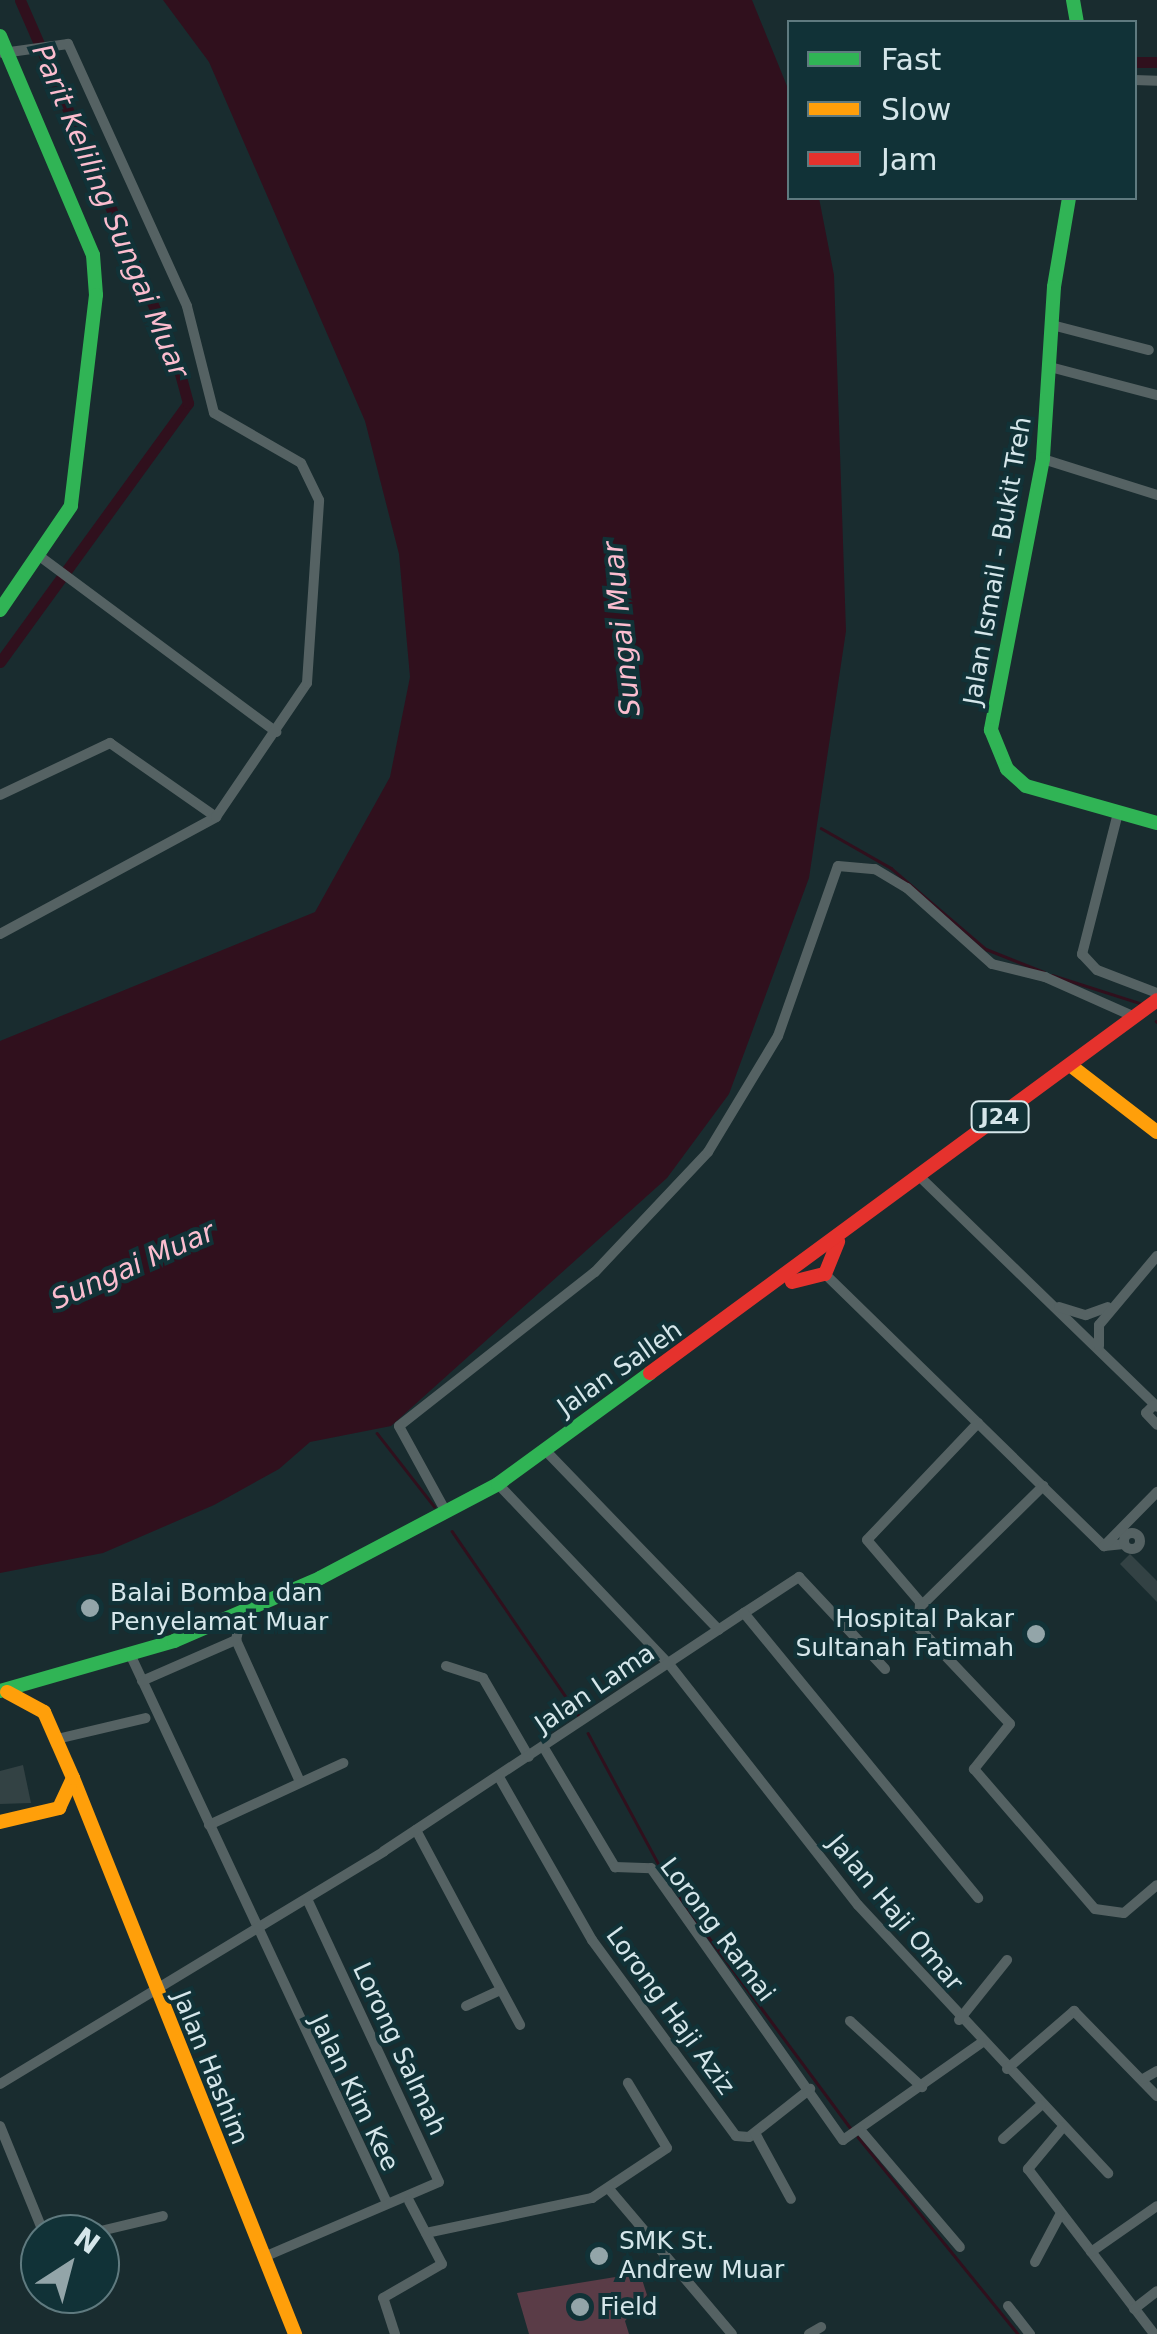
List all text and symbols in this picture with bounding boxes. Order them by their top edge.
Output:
legend [787,20,1137,200]
water label: Parit Keliling Sungai Muar [24,39,196,383]
text: Fast [881,42,941,77]
text: Slow [881,92,951,127]
text: Jam [881,142,937,177]
street label: Jalan Ismail - Bukit Treh [958,414,1038,708]
water label: Sungai Muar [596,540,648,718]
road number: J24 [970,1100,1030,1134]
water label: Sungai Muar [46,1215,220,1317]
street label: Jalan Salleh [552,1315,688,1423]
place label: Balai Bomba dan Penyelamat Muar [110,1579,328,1638]
marker: Balai Bomba dan Penyelamat Muar [79,1597,101,1619]
place label: Hospital Pakar Sultanah Fatimah [796,1605,1014,1664]
marker: Hospital Pakar Sultanah Fatimah [1023,1621,1049,1647]
street label: Jalan Lama [530,1638,660,1740]
street label: Jalan Haji Omar [821,1829,969,1997]
street label: Lorong Ramai [653,1852,781,2008]
street label: Lorong Haji Aziz [599,1921,741,2101]
street label: Lorong Salmah [346,1958,452,2140]
street label: Jalan Hashim [166,1987,254,2149]
street label: Jalan Kim Kee [303,2010,405,2176]
north arrow [20,2214,120,2314]
text: N [68,2221,106,2261]
place label: SMK St. Andrew Muar [619,2227,784,2286]
marker: SMK St. Andrew Muar [588,2245,610,2267]
place label: Field [600,2292,658,2322]
marker: Field [569,2296,591,2318]

